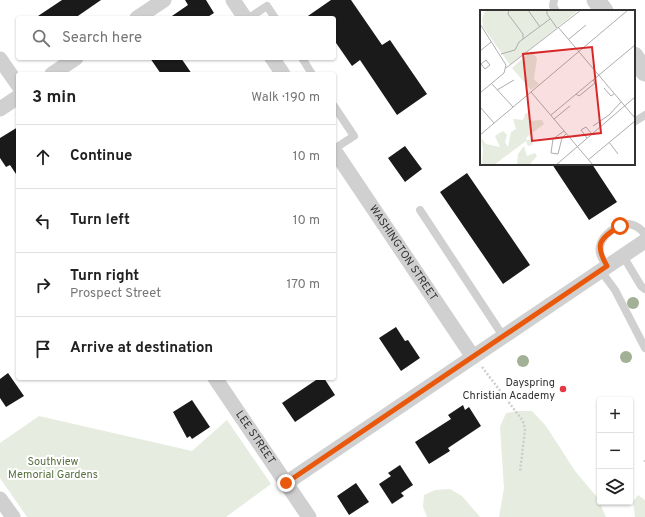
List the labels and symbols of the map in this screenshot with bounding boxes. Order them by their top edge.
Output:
inset map [480,10,635,165]
street label: WASHINGTON STREET [366,202,440,304]
route start [611,217,629,235]
place label: Dayspring Christian Academy [462,376,555,403]
marker: Dayspring Christian Academy [558,384,568,394]
street label: LEE STREET [232,408,278,467]
park label: Southview Memorial Gardens [8,455,98,482]
route end [277,474,295,492]

